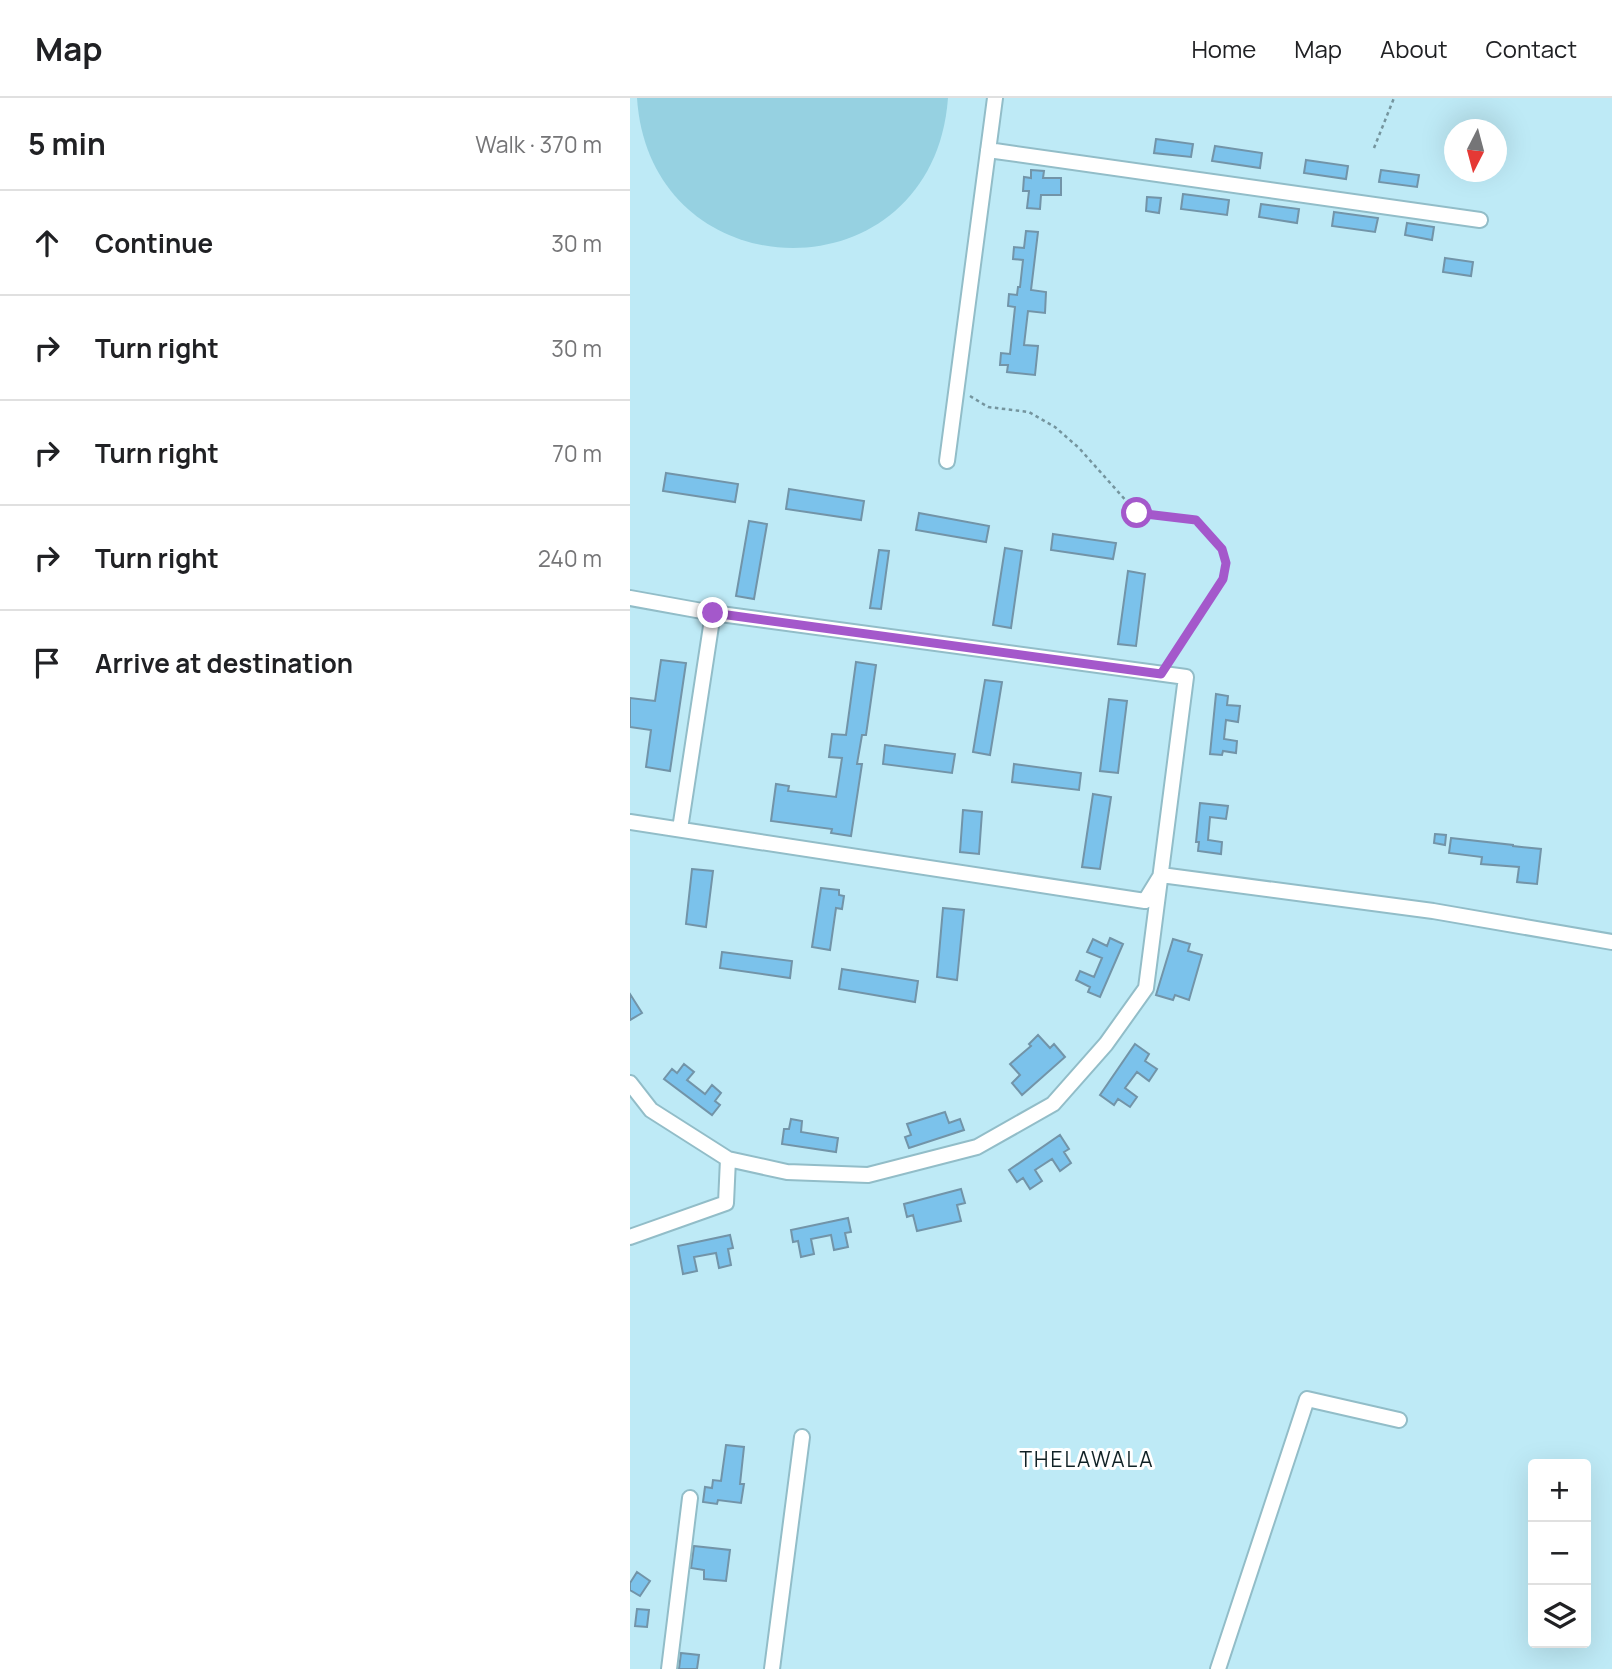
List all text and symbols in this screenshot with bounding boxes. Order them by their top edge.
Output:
text: Map [35,26,103,71]
text: Home [1191,32,1256,65]
text: Map [1294,32,1342,65]
text: About [1380,32,1448,65]
text: Contact [1486,32,1577,65]
north arrow [1444,119,1507,182]
text: 5 min [28,123,106,164]
text: Walk · 370 m [475,128,602,160]
icon: ahead [28,224,66,262]
text: Continue [95,225,213,261]
text: 30 m [551,227,602,259]
icon: right [28,329,66,367]
text: Turn right [95,330,219,366]
text: 30 m [551,332,602,364]
icon: right [28,434,66,472]
text: Turn right [95,435,219,471]
text: 70 m [552,437,602,469]
route start [1121,497,1152,528]
icon: right [28,539,66,577]
text: Turn right [95,540,219,576]
text: 240 m [538,542,602,574]
route end [697,597,728,628]
icon: arrive [28,644,66,682]
text: Arrive at destination [95,645,353,681]
district label: THELAWALA [1020,1445,1154,1473]
map controls [1528,1459,1591,1648]
button: + [1528,1459,1591,1522]
button: − [1528,1522,1591,1585]
button: layers [1528,1585,1591,1648]

